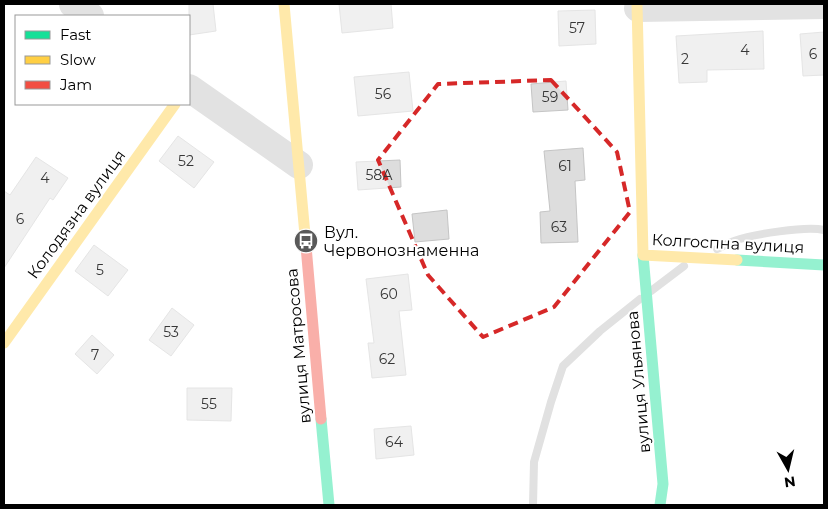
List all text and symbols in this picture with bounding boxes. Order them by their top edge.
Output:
legend [15,15,190,105]
house number: 57 [569,19,585,37]
text: Fast [60,25,91,44]
house number: 4 [740,41,750,59]
house number: 6 [809,45,818,63]
text: Slow [60,50,96,69]
house number: 2 [681,50,689,68]
text: Jam [59,75,92,94]
house number: 56 [375,85,392,103]
house number: 59 [542,88,558,106]
street label: Колодязна вулиця [23,146,129,282]
house number: 52 [178,152,194,170]
house number: 61 [558,157,572,175]
house number: 58А [365,166,393,184]
house number: 4 [40,169,50,187]
house number: 6 [16,210,25,228]
house number: 63 [551,218,567,236]
place label: Вул. Червонознаменна [324,223,479,260]
bus stop icon: Вул. Червонознаменна [293,228,319,254]
street label: Колгоспна вулиця [651,230,805,257]
house number: 5 [96,261,104,279]
street label: вулиця Матросова [282,268,315,424]
house number: 60 [380,285,398,303]
street label: вулиця Ульянова [623,310,654,454]
house number: 53 [163,323,179,341]
house number: 7 [91,346,99,364]
house number: 62 [379,350,395,368]
house number: 55 [201,395,217,413]
house number: 64 [385,433,404,451]
north arrow [763,444,813,494]
text: N [783,472,797,492]

